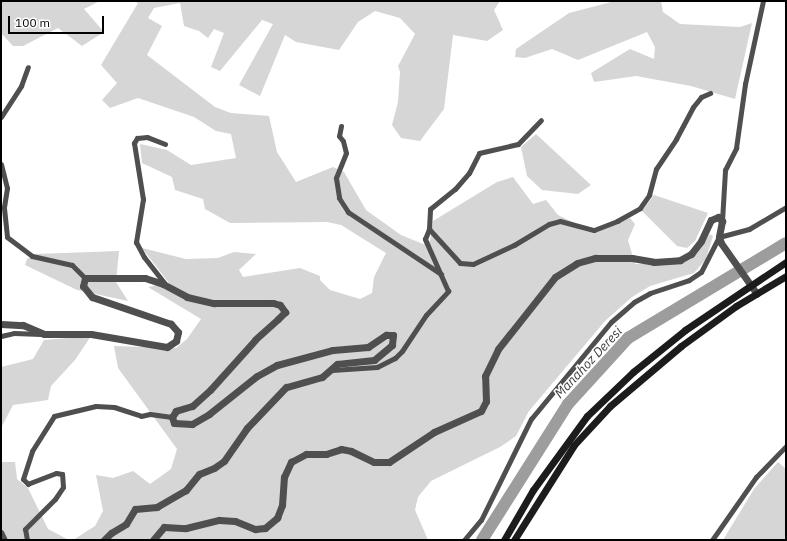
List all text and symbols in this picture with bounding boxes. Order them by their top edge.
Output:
scale bar [10,8,106,34]
text: 100 m [15,15,50,30]
water label: Manahoz Deresi [552,324,626,402]

